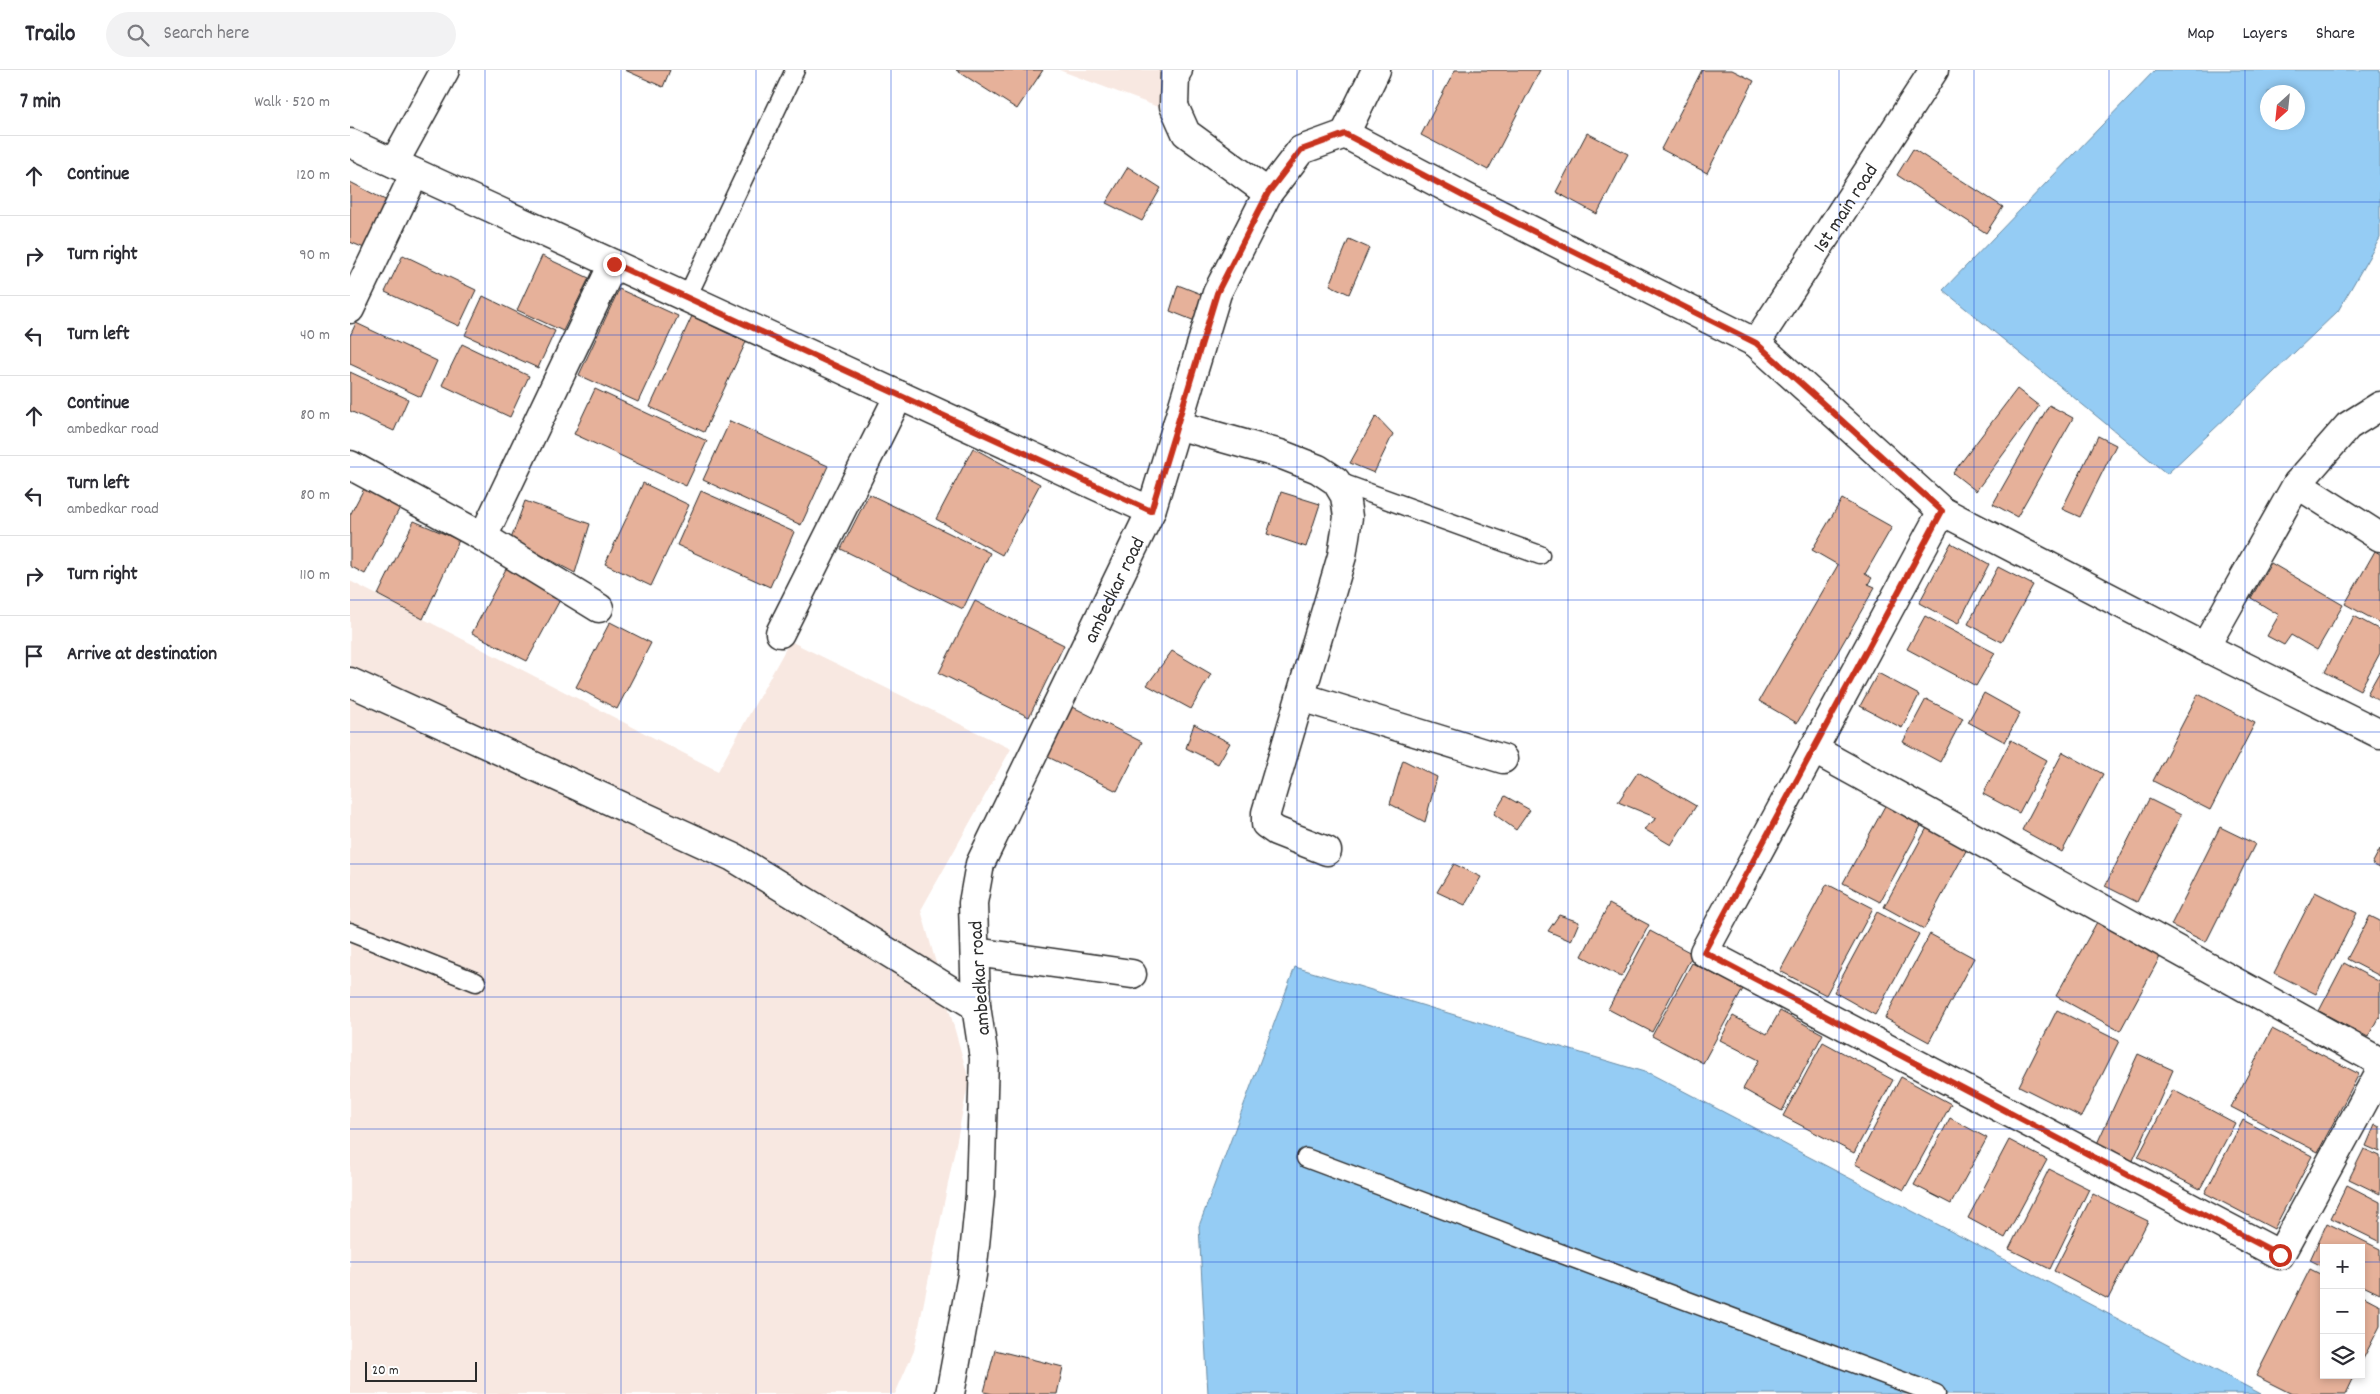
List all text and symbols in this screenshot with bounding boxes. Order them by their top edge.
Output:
search box [106,12,456,57]
text: Trailo [25,18,76,52]
icon: search [124,21,152,49]
text: Search here [164,21,249,48]
text: Map [2187,22,2214,47]
text: Layers [2242,22,2288,47]
text: Share [2316,22,2355,47]
north arrow [2260,85,2305,130]
text: 7 min [20,88,61,118]
text: Walk · 520 m [254,91,330,114]
street label: 1st main road [1808,159,1886,259]
icon: ahead [20,162,48,190]
text: Continue [67,162,129,189]
text: 120 m [296,164,330,187]
icon: right [20,242,48,270]
text: Turn right [67,242,138,269]
text: 90 m [299,244,330,267]
route end [603,253,626,276]
icon: left [20,322,48,350]
text: Turn left [67,322,130,349]
text: 40 m [300,324,330,347]
text: Continue [67,391,129,418]
icon: ahead [20,402,48,430]
text: 80 m [300,404,330,427]
text: ambedkar road [67,418,159,441]
text: Turn left [67,471,130,498]
icon: left [20,482,48,510]
text: 80 m [300,484,330,507]
text: ambedkar road [67,498,159,521]
street label: ambedkar road [1078,533,1153,648]
icon: right [20,562,48,590]
text: Turn right [67,562,138,589]
text: 110 m [300,564,330,587]
icon: arrive [20,642,48,670]
text: Arrive at destination [67,642,217,669]
street label: ambedkar road [963,920,999,1036]
route start [2269,1244,2292,1267]
map controls [2320,1244,2365,1379]
button: + [2320,1244,2365,1289]
button: − [2320,1289,2365,1334]
button: layers [2320,1334,2365,1379]
scale bar [365,1359,478,1382]
text: 20 m [372,1361,399,1381]

